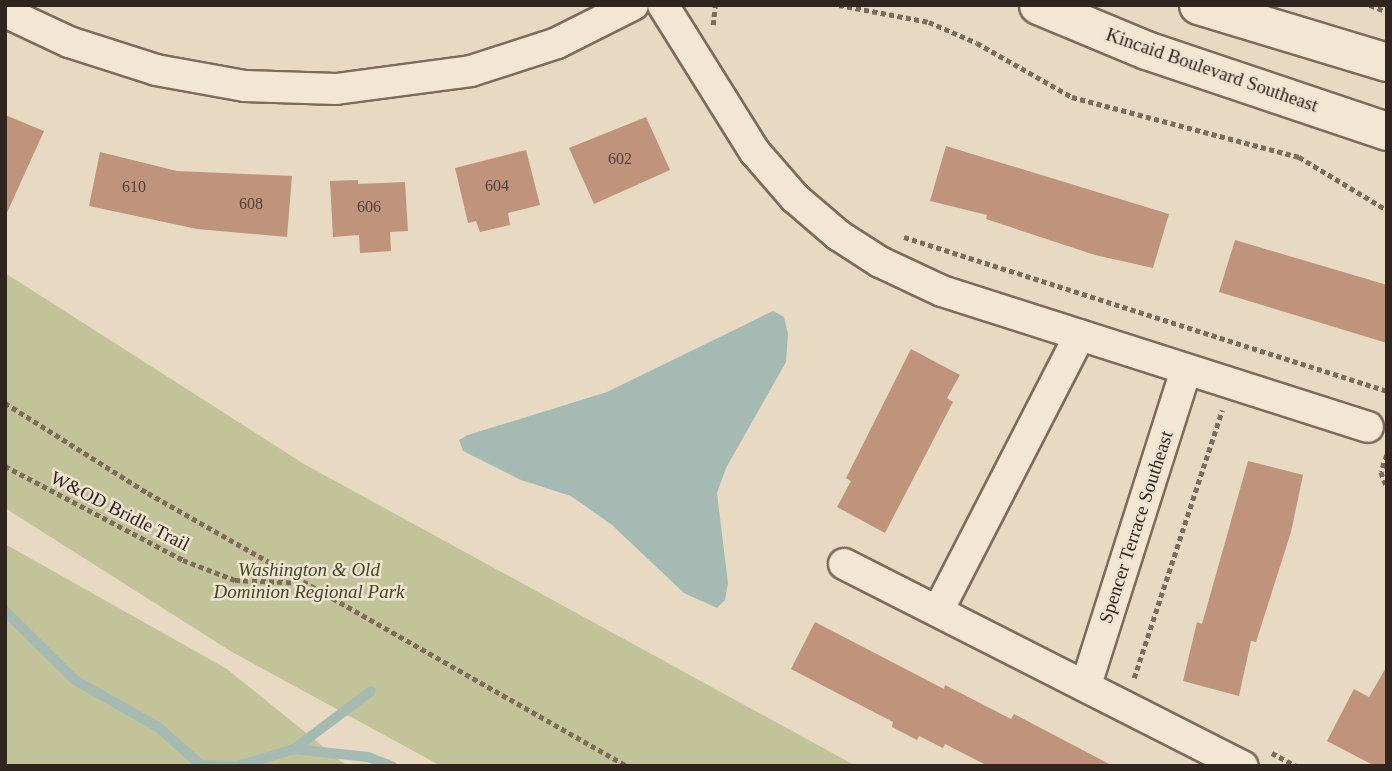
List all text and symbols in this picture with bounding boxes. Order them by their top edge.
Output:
street label: Kincaid Boulevard Southeast [1103,23,1321,117]
house number: 602 [608,149,632,169]
house number: 604 [485,176,509,196]
house number: 610 [122,177,146,197]
house number: 608 [239,194,263,214]
house number: 606 [357,197,381,217]
street label: Spencer Terrace Southeast [1094,428,1178,626]
street label: W&OD Bridle Trail [46,466,194,556]
park label: Washington & Old Dominion Regional Park [213,559,405,603]

